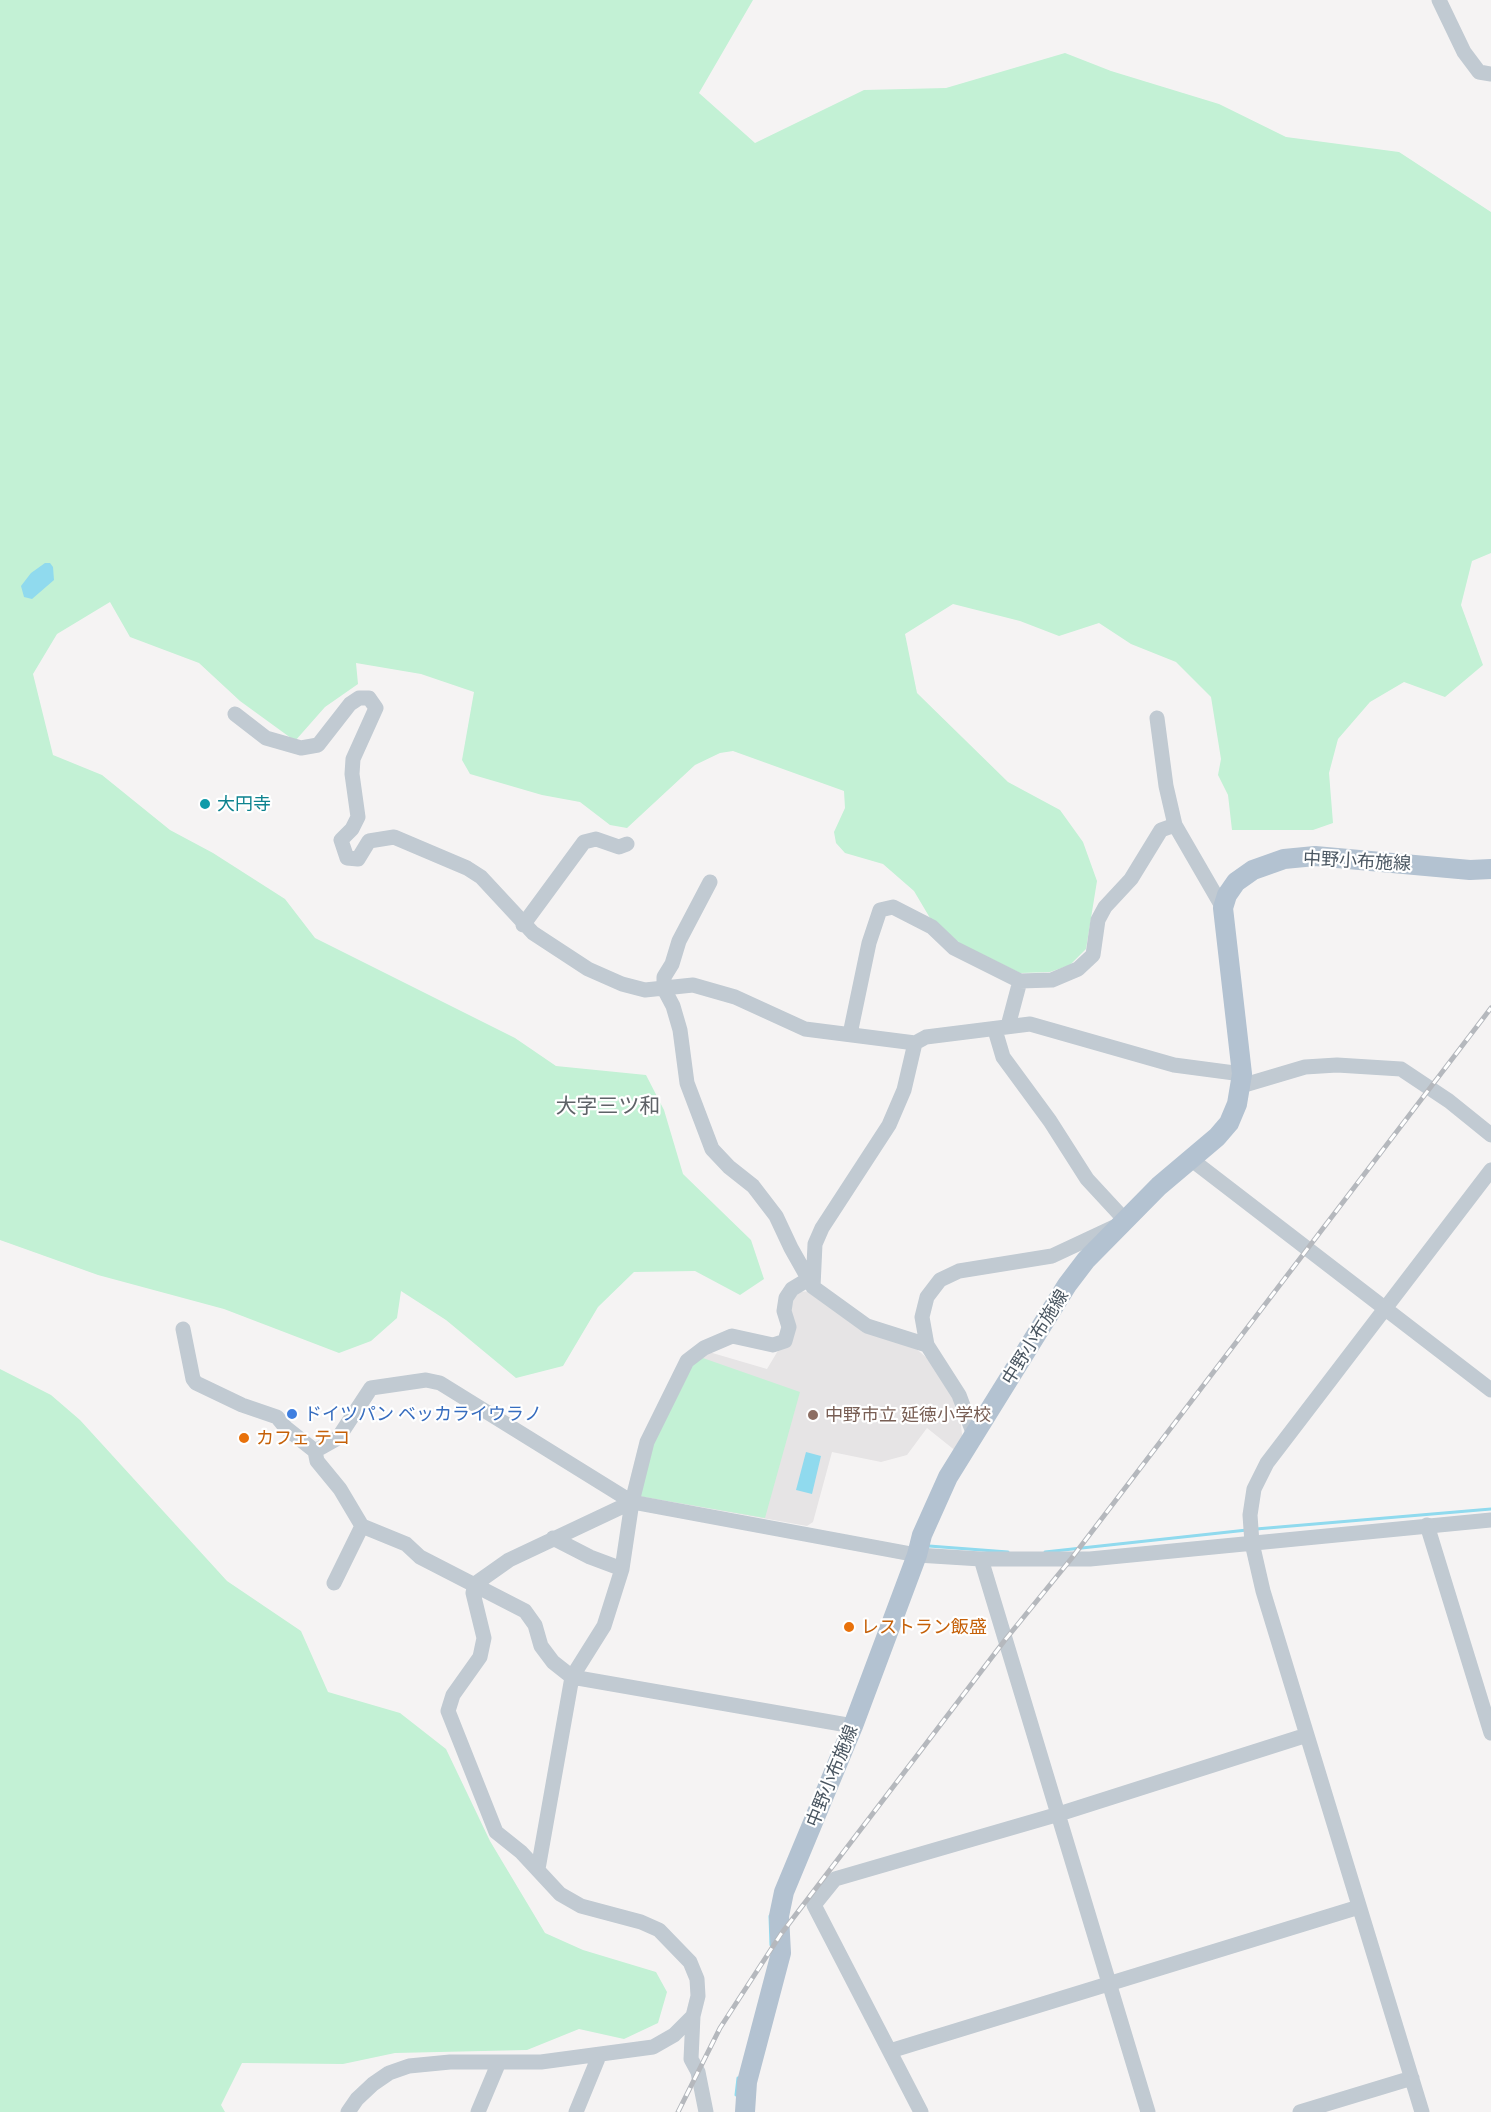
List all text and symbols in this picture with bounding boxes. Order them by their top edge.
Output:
place label: 大円寺 [217,793,271,815]
marker: 大円寺 [198,797,212,811]
street label: 中野小布施線 [1303,847,1411,875]
district label: 大字三ツ和 [556,1093,660,1119]
street label: 中野小布施線 [997,1285,1073,1389]
place label: ドイツパン ベッカライウラノ [304,1403,542,1425]
place label: 中野市立 延徳小学校 [825,1404,991,1426]
marker: ドイツパン ベッカライウラノ [285,1407,299,1421]
marker: 中野市立 延徳小学校 [806,1408,820,1422]
place label: カフェ テコ [256,1427,350,1449]
marker: カフェ テコ [237,1431,251,1445]
place label: レストラン飯盛 [861,1616,987,1638]
marker: レストラン飯盛 [842,1620,856,1634]
street label: 中野小布施線 [802,1722,862,1830]

